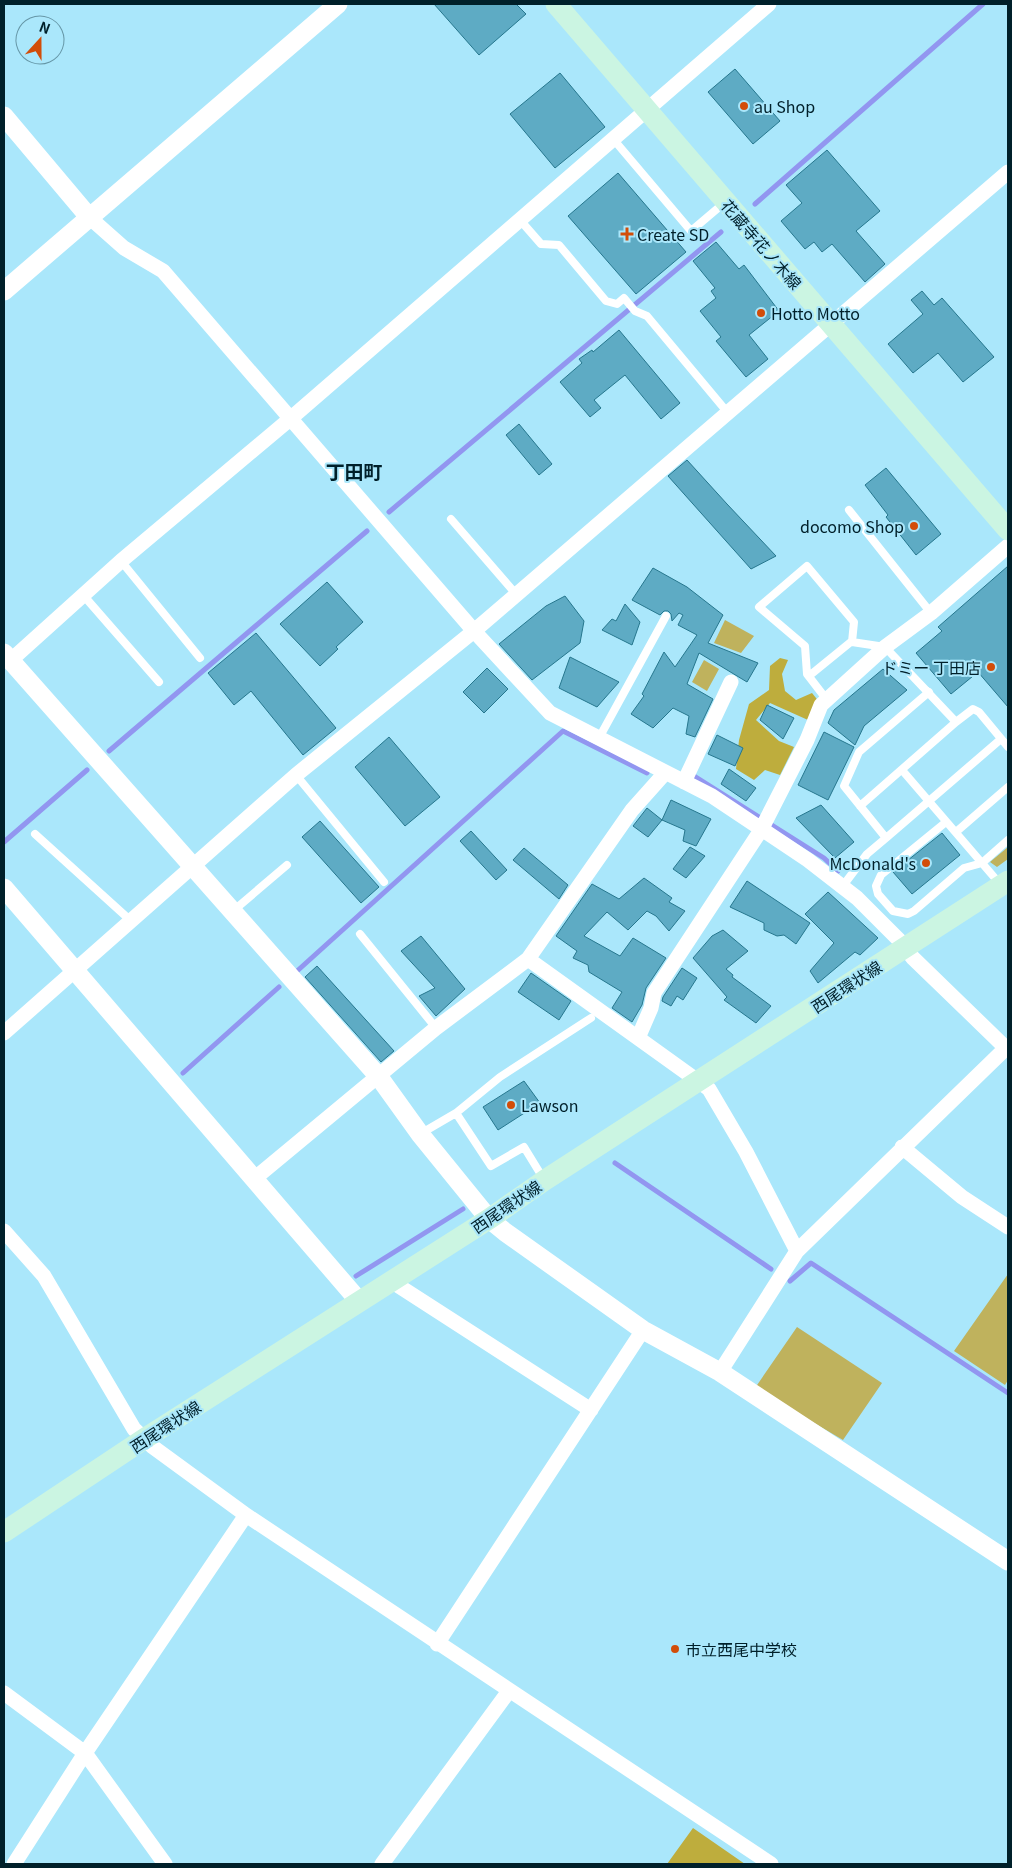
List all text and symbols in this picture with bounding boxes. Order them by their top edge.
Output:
north arrow [15,15,65,65]
text: N [37,16,54,38]
place label: au Shop [754,94,815,118]
marker: au Shop [738,100,750,112]
street label: 花蔵寺花ノ木線 [716,194,808,294]
place label: Create SD [637,222,709,246]
marker: Create SD [621,228,633,240]
place label: Hotto Motto [771,301,860,325]
marker: Hotto Motto [755,307,767,319]
district label: 丁田町 [325,457,383,484]
place label: docomo Shop [800,514,904,538]
marker: docomo Shop [908,520,920,532]
place label: ドミー 丁田店 [881,655,981,679]
marker: ドミー 丁田店 [985,661,997,673]
place label: McDonald's [829,851,916,875]
marker: McDonald's [920,857,932,869]
street label: 西尾環状線 [806,954,886,1018]
place label: Lawson [521,1093,578,1117]
marker: Lawson [505,1099,517,1111]
street label: 西尾環状線 [466,1174,546,1238]
street label: 西尾環状線 [125,1394,205,1458]
place label: 市立西尾中学校 [685,1637,797,1661]
marker: 市立西尾中学校 [669,1643,681,1655]

